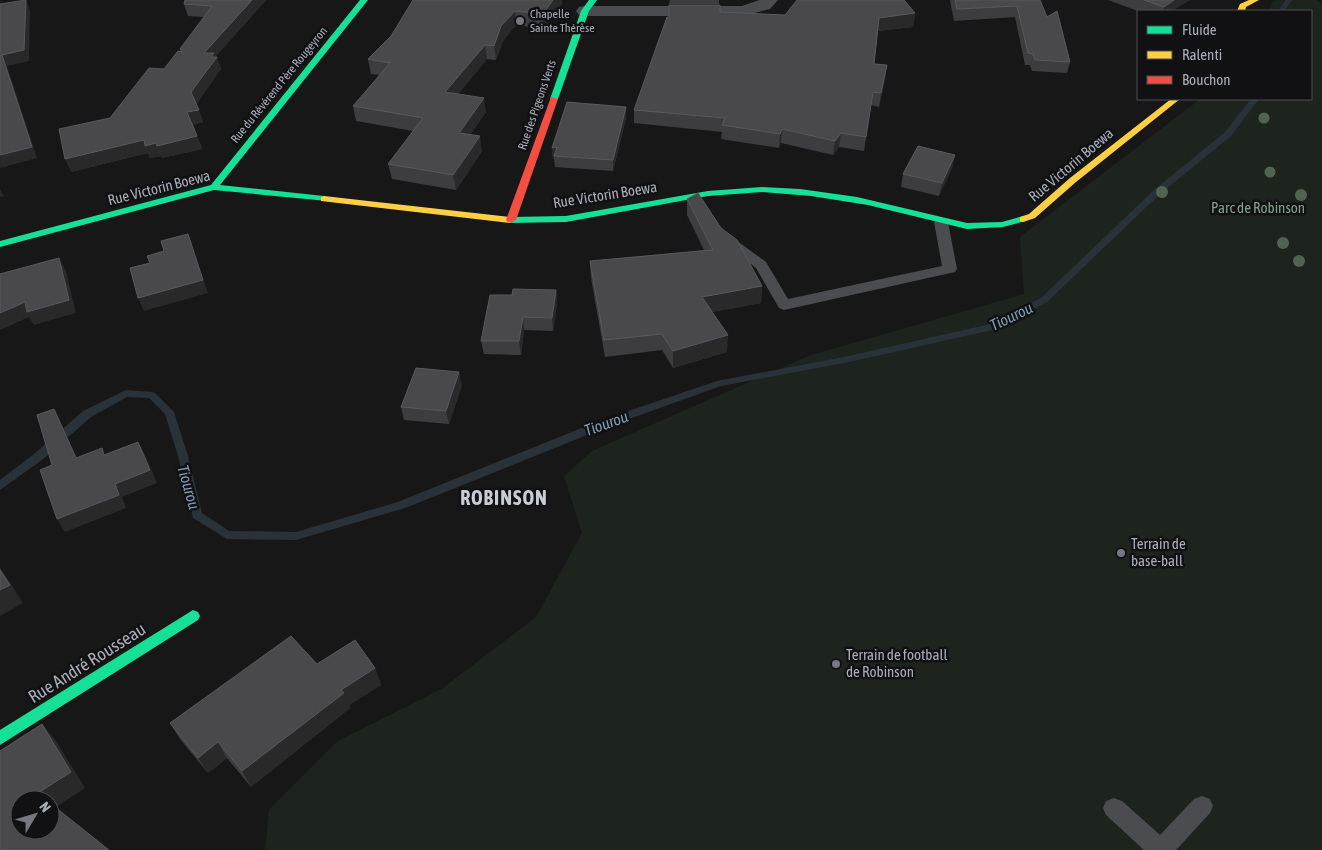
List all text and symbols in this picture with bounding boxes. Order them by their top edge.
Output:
place label: Chapelle Sainte Thérèse [530,7,595,35]
legend [1137,10,1312,100]
marker: Chapelle Sainte Thérèse [514,15,526,27]
text: Fluide [1182,21,1217,38]
street label: Rue du Révérend Père Rougeyron [228,24,330,146]
text: Ralenti [1182,46,1222,63]
street label: Rue des Pigeons Verts [515,58,559,152]
text: Bouchon [1182,71,1231,88]
street label: Rue Victorin Boewa [1025,124,1116,205]
street label: Rue Victorin Boewa [106,167,212,208]
street label: Rue Victorin Boewa [552,178,658,211]
park label: Parc de Robinson [1211,199,1305,216]
water label: Tiourou [987,298,1035,334]
water label: Tiourou [582,407,631,439]
water label: Tiourou [174,463,204,511]
district label: ROBINSON [460,486,548,509]
place label: Terrain de base-ball [1131,535,1186,569]
marker: Terrain de base-ball [1115,547,1127,559]
street label: Rue André Rousseau [24,618,149,707]
place label: Terrain de football de Robinson [846,646,947,680]
marker: Terrain de football de Robinson [830,658,842,670]
north arrow [10,790,60,840]
text: N [36,799,54,815]

